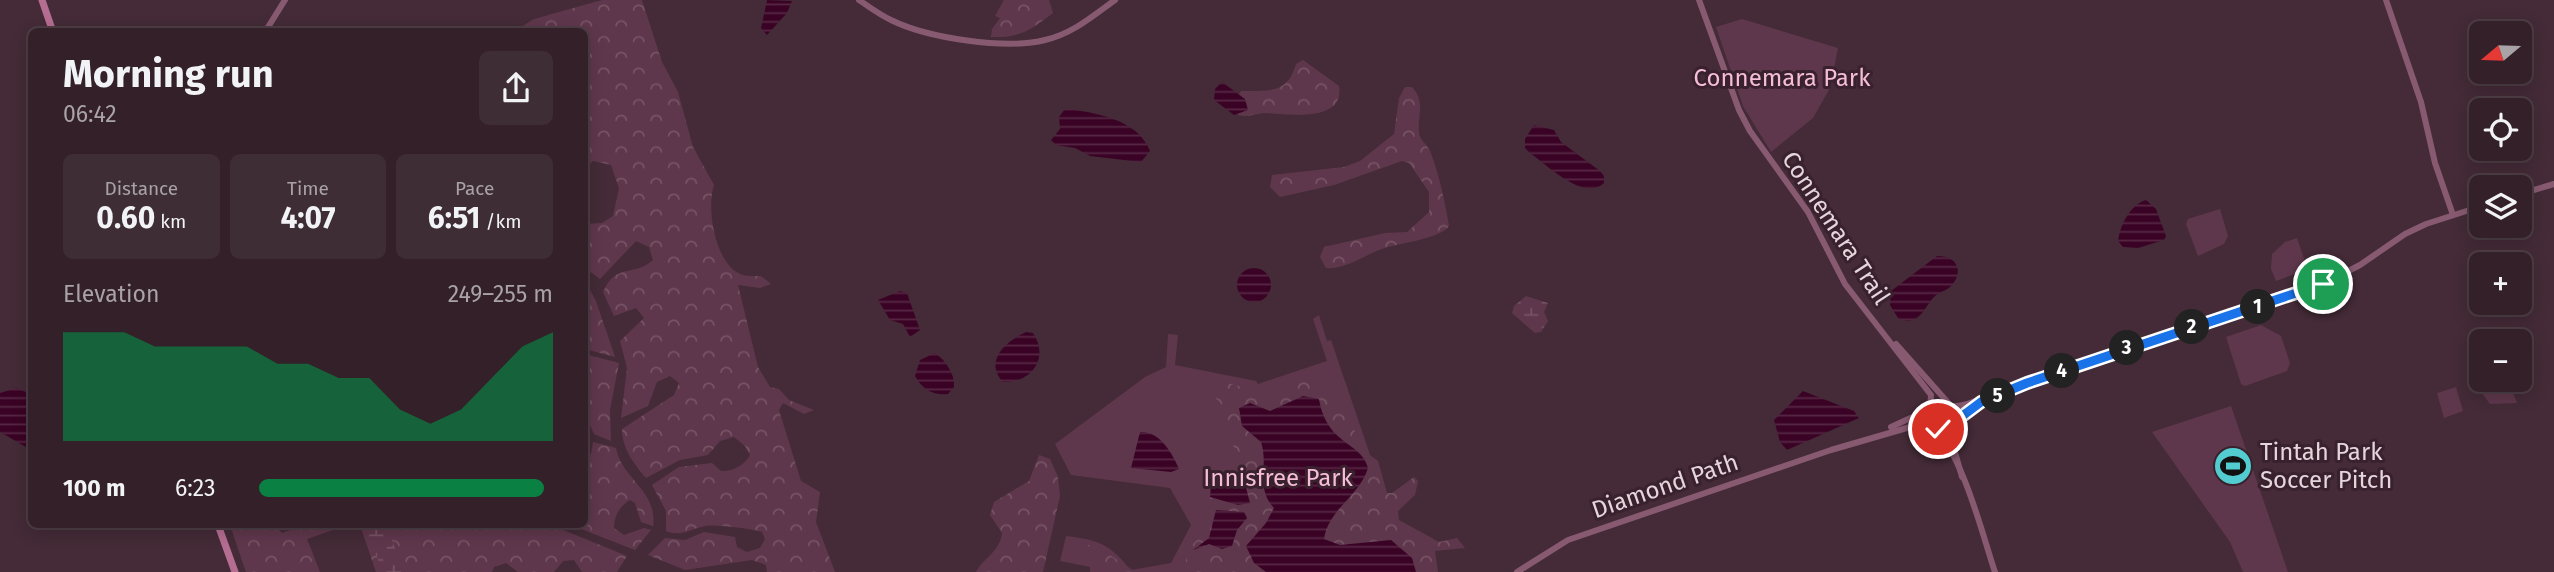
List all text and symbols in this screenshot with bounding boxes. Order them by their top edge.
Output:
north arrow [2469,21,2532,84]
map controls [2469,21,2532,392]
text: Morning run [63,51,274,97]
button: share [479,51,553,125]
park label: Connemara Park [1694,64,1871,92]
button: locate [2469,98,2532,161]
text: 06:42 [63,100,117,128]
street label: Connemara Trail [1776,146,1896,310]
button: layers [2469,175,2532,238]
text: Distance [104,177,178,200]
text: Time [287,177,329,200]
text: Pace [455,177,494,200]
text: 0.60 [96,200,155,236]
text: 4:07 [280,200,336,236]
text: 6:51 [428,200,481,236]
text: km [155,210,186,233]
text: /km [481,210,521,233]
button: + [2469,252,2532,315]
pin [2293,254,2353,314]
icon: arrive [2304,265,2342,303]
text: Elevation [63,280,159,308]
text: 249–255 m [448,280,553,308]
pin: 1 [2240,290,2276,324]
text: 1 [2253,295,2262,318]
pin: 2 [2174,310,2210,344]
text: 2 [2187,315,2196,338]
button: − [2469,329,2532,392]
pin: 3 [2110,330,2144,366]
text: 3 [2122,336,2131,359]
pin: 4 [2044,354,2080,388]
text: 4 [2056,359,2067,382]
pin: 5 [1980,378,2016,414]
text: 5 [1992,384,2003,407]
pin [1908,399,1968,459]
icon: check [1919,410,1957,448]
place label: Tintah Park Soccer Pitch [2260,438,2392,494]
sports icon: Tintah Park Soccer Pitch [2212,445,2254,487]
street label: Diamond Path [1588,448,1742,524]
park label: Innisfree Park [1203,464,1353,492]
text: 100 m [63,474,125,502]
text: 6:23 [175,474,216,502]

